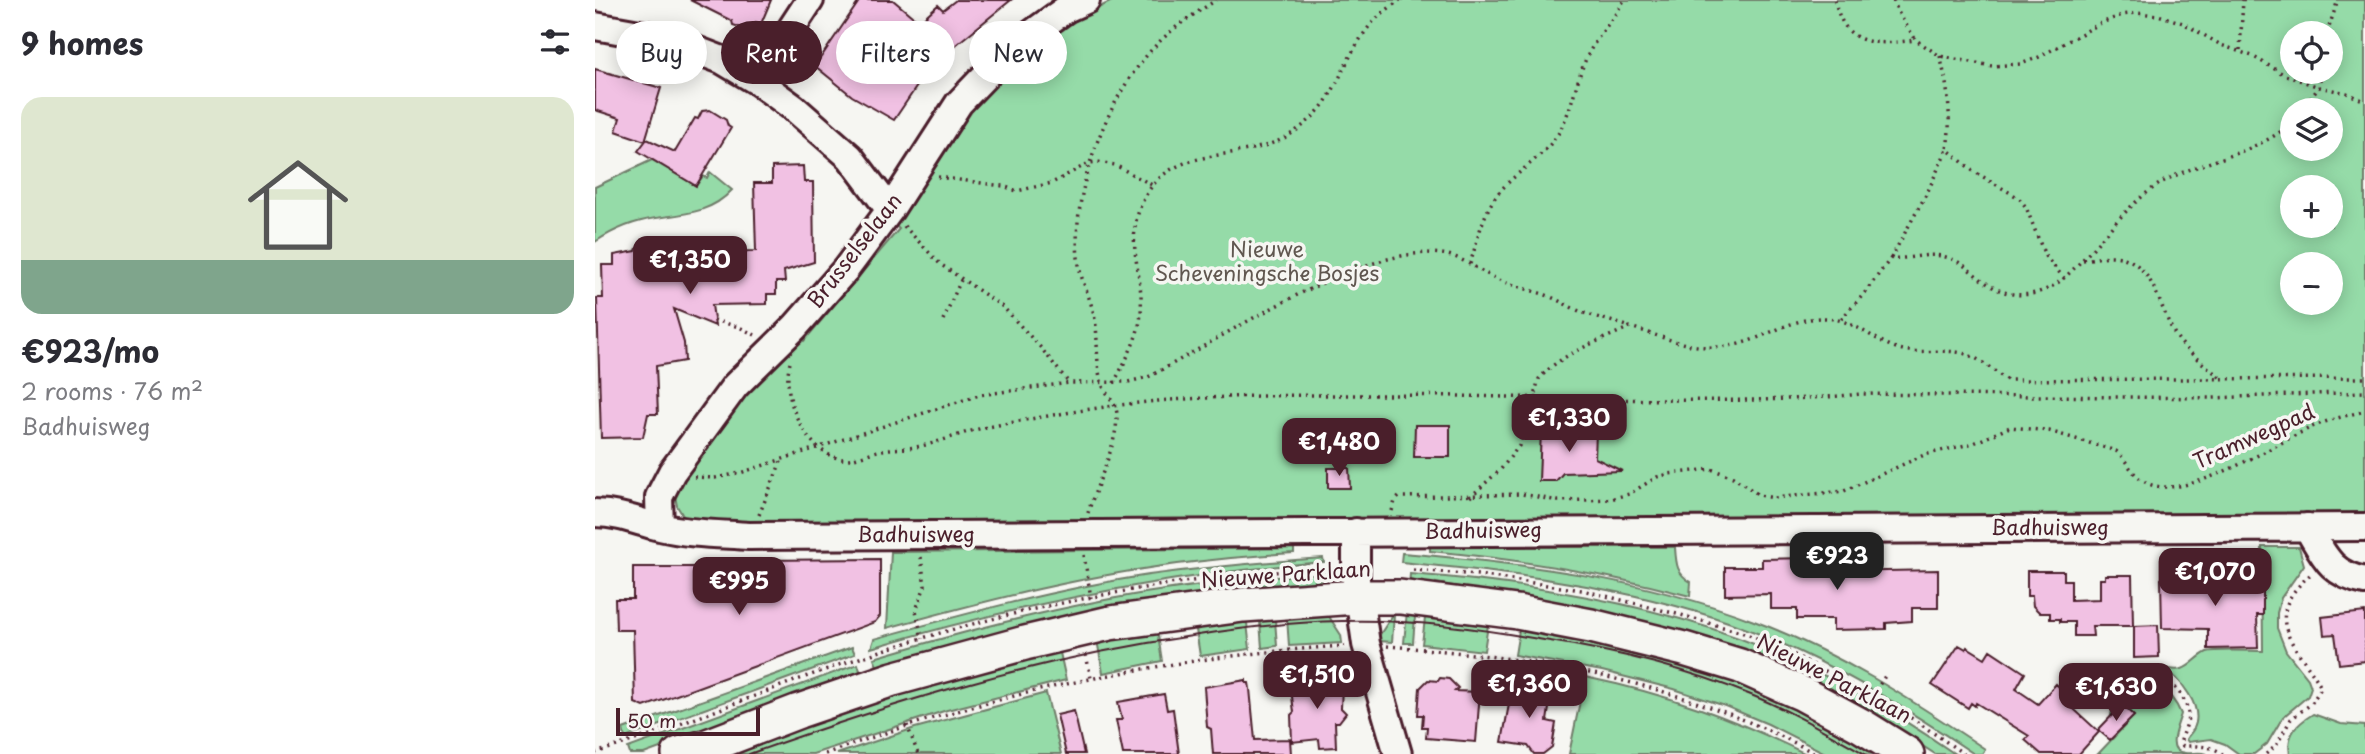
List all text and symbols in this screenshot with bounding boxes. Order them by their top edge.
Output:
text: 9 homes [21,20,143,65]
chip: Buy [616,21,707,84]
chip: Rent [721,21,822,84]
chip: Filters [836,21,955,84]
chip: New [969,21,1067,84]
map controls [2280,21,2343,315]
button: locate [2280,21,2343,84]
icon: filters [536,23,574,61]
button: layers [2280,98,2343,161]
icon: home [235,142,361,268]
button: + [2280,175,2343,238]
street label: Brusselselaan [798,185,909,314]
park label: Nieuwe Scheveningsche Bosjes [1155,232,1379,288]
pin: €1,350 [633,236,747,296]
text: €1,350 [649,241,731,276]
button: − [2280,252,2343,315]
text: €923/mo [21,328,159,373]
text: 2 rooms · 76 m² [21,373,203,408]
pin: €1,330 [1512,394,1626,454]
street label: Tramwegpad [2187,394,2319,476]
text: €1,330 [1528,399,1610,434]
text: Badhuisweg [21,408,151,443]
pin: €1,480 [1282,419,1396,478]
text: €1,480 [1298,423,1380,458]
street label: Badhuisweg [1991,510,2109,542]
street label: Badhuisweg [1424,512,1542,546]
street label: Badhuisweg [857,517,975,549]
pin: €923 [1796,532,1878,592]
text: €923 [1806,537,1868,572]
pin: €1,070 [2158,548,2272,608]
street label: Nieuwe Parklaan [1200,551,1372,595]
text: €1,070 [2175,553,2255,588]
pin: €995 [698,558,780,617]
text: €995 [709,562,769,597]
street label: Nieuwe Parklaan [1752,624,1918,730]
pin: €1,510 [1260,652,1374,711]
text: €1,510 [1279,656,1355,691]
pin: €1,360 [1472,660,1586,720]
pin: €1,630 [2059,664,2173,723]
text: €1,360 [1487,665,1571,700]
text: €1,630 [2075,668,2157,703]
scale bar [616,705,759,737]
text: 50 m [627,706,676,734]

